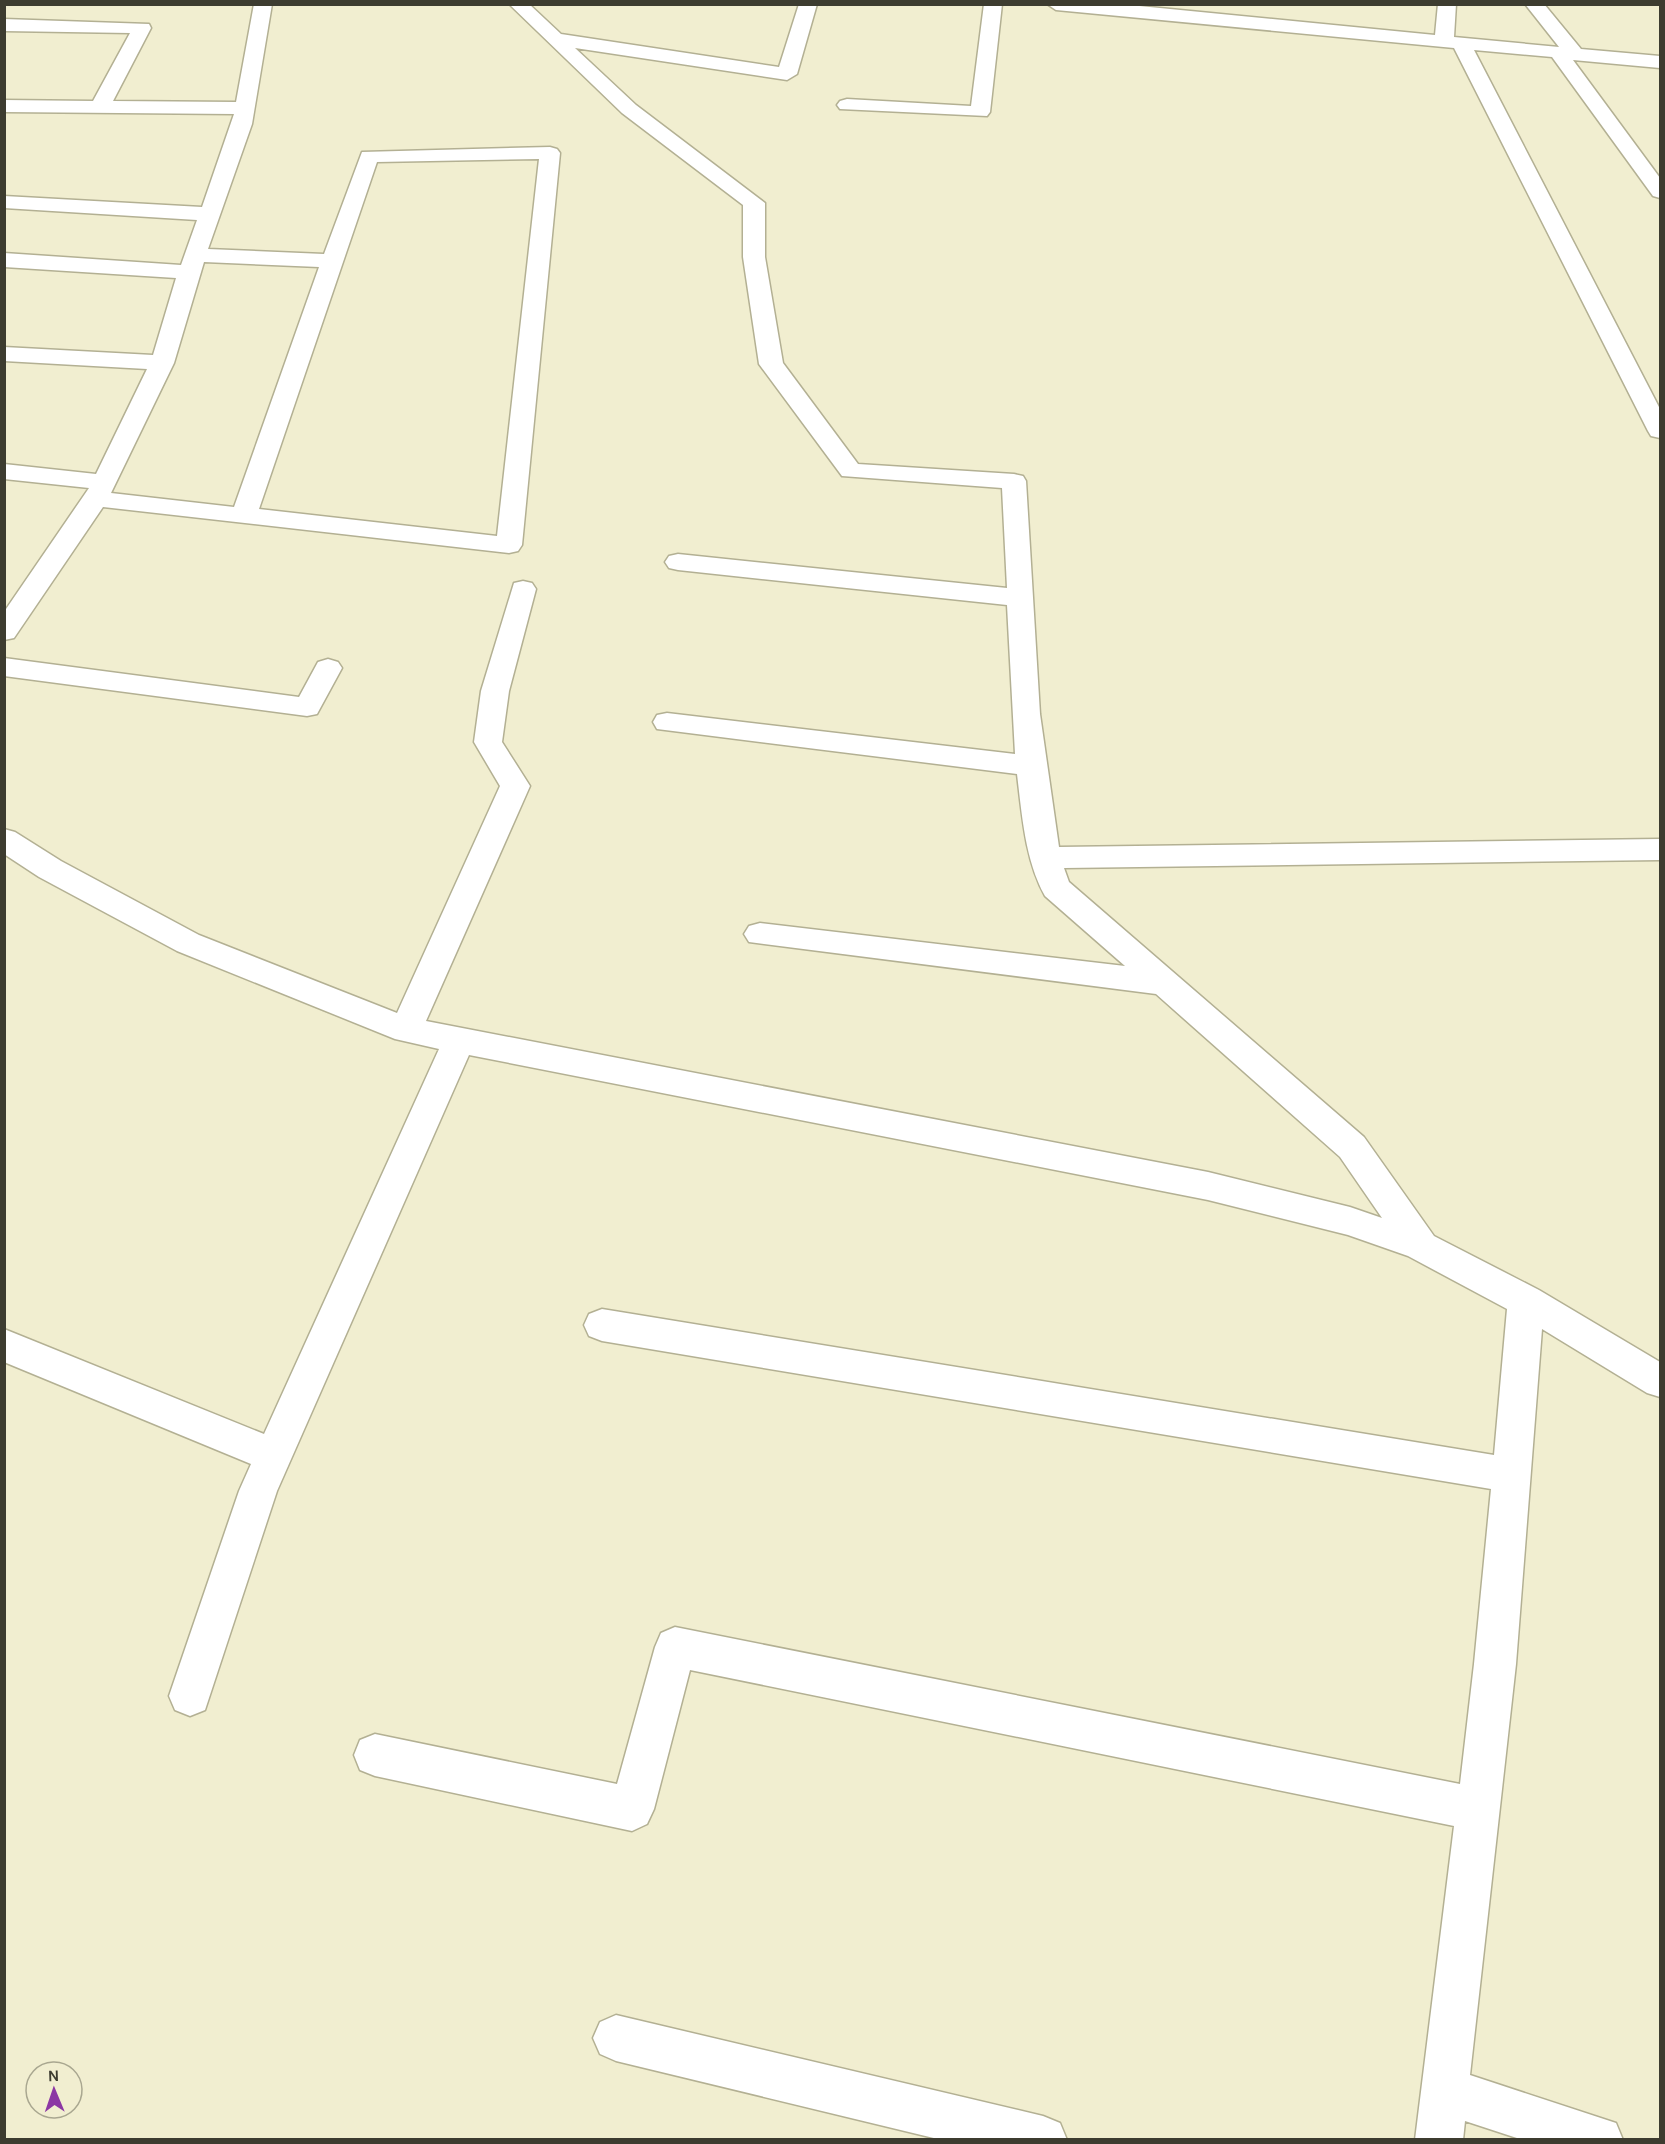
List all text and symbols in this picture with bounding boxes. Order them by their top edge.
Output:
north arrow [24,2060,84,2120]
text: N [47,2066,60,2085]

